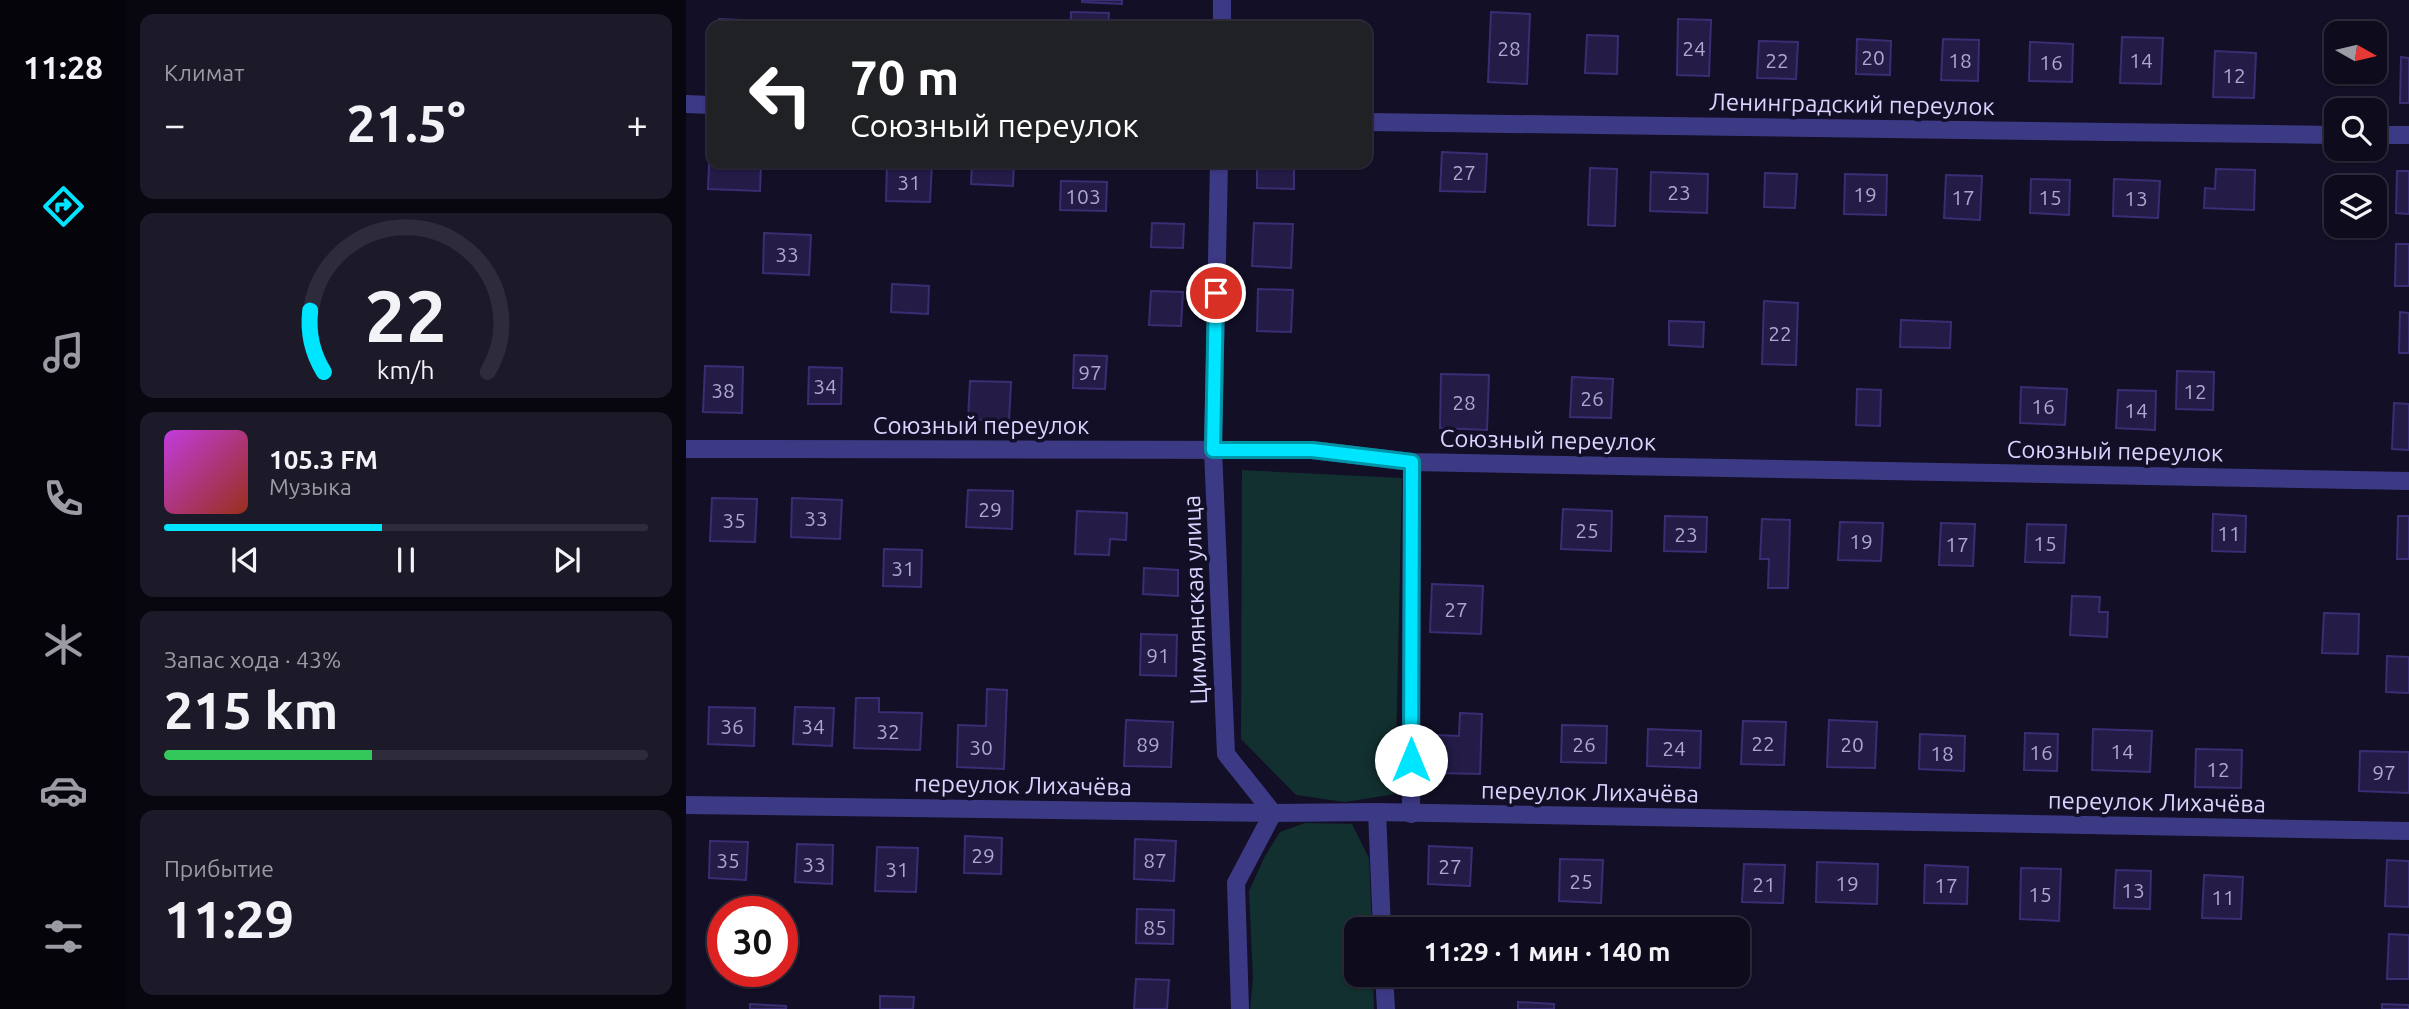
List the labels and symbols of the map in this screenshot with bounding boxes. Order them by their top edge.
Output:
north arrow [2324,21,2387,84]
house number: 28 [1497,36,1521,60]
house number: 24 [1682,36,1706,60]
house number: 20 [1861,45,1885,69]
house number: 22 [1765,48,1789,72]
house number: 18 [1948,48,1972,72]
house number: 14 [2129,48,2153,72]
house number: 16 [2039,50,2063,74]
house number: 12 [2222,63,2246,87]
street label: Ленинградский переулок [1709,88,1995,120]
house number: 27 [1452,160,1476,184]
house number: 31 [897,170,921,194]
house number: 23 [1667,180,1691,204]
house number: 19 [1853,182,1877,206]
house number: 103 [1065,184,1101,208]
house number: 17 [1951,185,1975,209]
house number: 15 [2038,185,2062,209]
house number: 13 [2124,186,2148,210]
house number: 33 [775,242,799,266]
pin [1186,263,1246,323]
house number: 22 [1768,321,1792,345]
house number: 97 [1078,360,1102,384]
house number: 34 [813,374,837,398]
house number: 38 [711,378,735,402]
house number: 12 [2183,379,2207,403]
house number: 26 [1580,386,1604,410]
house number: 28 [1452,390,1476,414]
house number: 16 [2031,394,2055,418]
house number: 14 [2124,398,2148,422]
street label: Союзный переулок [873,412,1089,439]
street label: Союзный переулок [1440,425,1656,455]
street label: Союзный переулок [2007,436,2223,466]
street label: Цимлянская улица [1178,495,1212,705]
house number: 29 [978,497,1002,521]
house number: 33 [804,506,828,530]
house number: 35 [722,508,746,532]
house number: 25 [1575,518,1599,542]
house number: 11 [2217,521,2241,545]
house number: 23 [1674,522,1698,546]
house number: 19 [1849,529,1873,553]
house number: 15 [2033,531,2057,555]
house number: 17 [1945,532,1969,556]
house number: 31 [891,556,915,580]
house number: 27 [1444,597,1468,621]
house number: 91 [1146,643,1170,667]
house number: 36 [720,714,744,738]
house number: 34 [801,714,825,738]
house number: 32 [876,719,900,743]
position arrow [1374,723,1448,797]
house number: 22 [1751,731,1775,755]
house number: 89 [1136,732,1160,756]
house number: 26 [1572,732,1596,756]
house number: 20 [1840,732,1864,756]
house number: 30 [969,735,993,759]
house number: 24 [1662,736,1686,760]
house number: 14 [2110,739,2134,763]
house number: 16 [2029,740,2053,764]
house number: 18 [1930,741,1954,765]
house number: 12 [2206,757,2230,781]
house number: 97 [2372,760,2396,784]
street label: переулок Лихачёва [914,770,1132,800]
street label: переулок Лихачёва [1481,777,1699,807]
street label: переулок Лихачёва [2048,787,2266,817]
house number: 29 [971,843,995,867]
house number: 35 [716,848,740,872]
house number: 87 [1143,848,1167,872]
house number: 33 [802,852,826,876]
house number: 27 [1438,854,1462,878]
house number: 31 [885,857,909,881]
house number: 25 [1569,869,1593,893]
house number: 19 [1835,871,1859,895]
house number: 21 [1752,872,1776,896]
house number: 17 [1934,873,1958,897]
house number: 13 [2121,878,2145,902]
house number: 15 [2028,882,2052,906]
house number: 11 [2211,885,2235,909]
speed limit sign: 30 [707,896,798,987]
house number: 85 [1143,915,1167,939]

